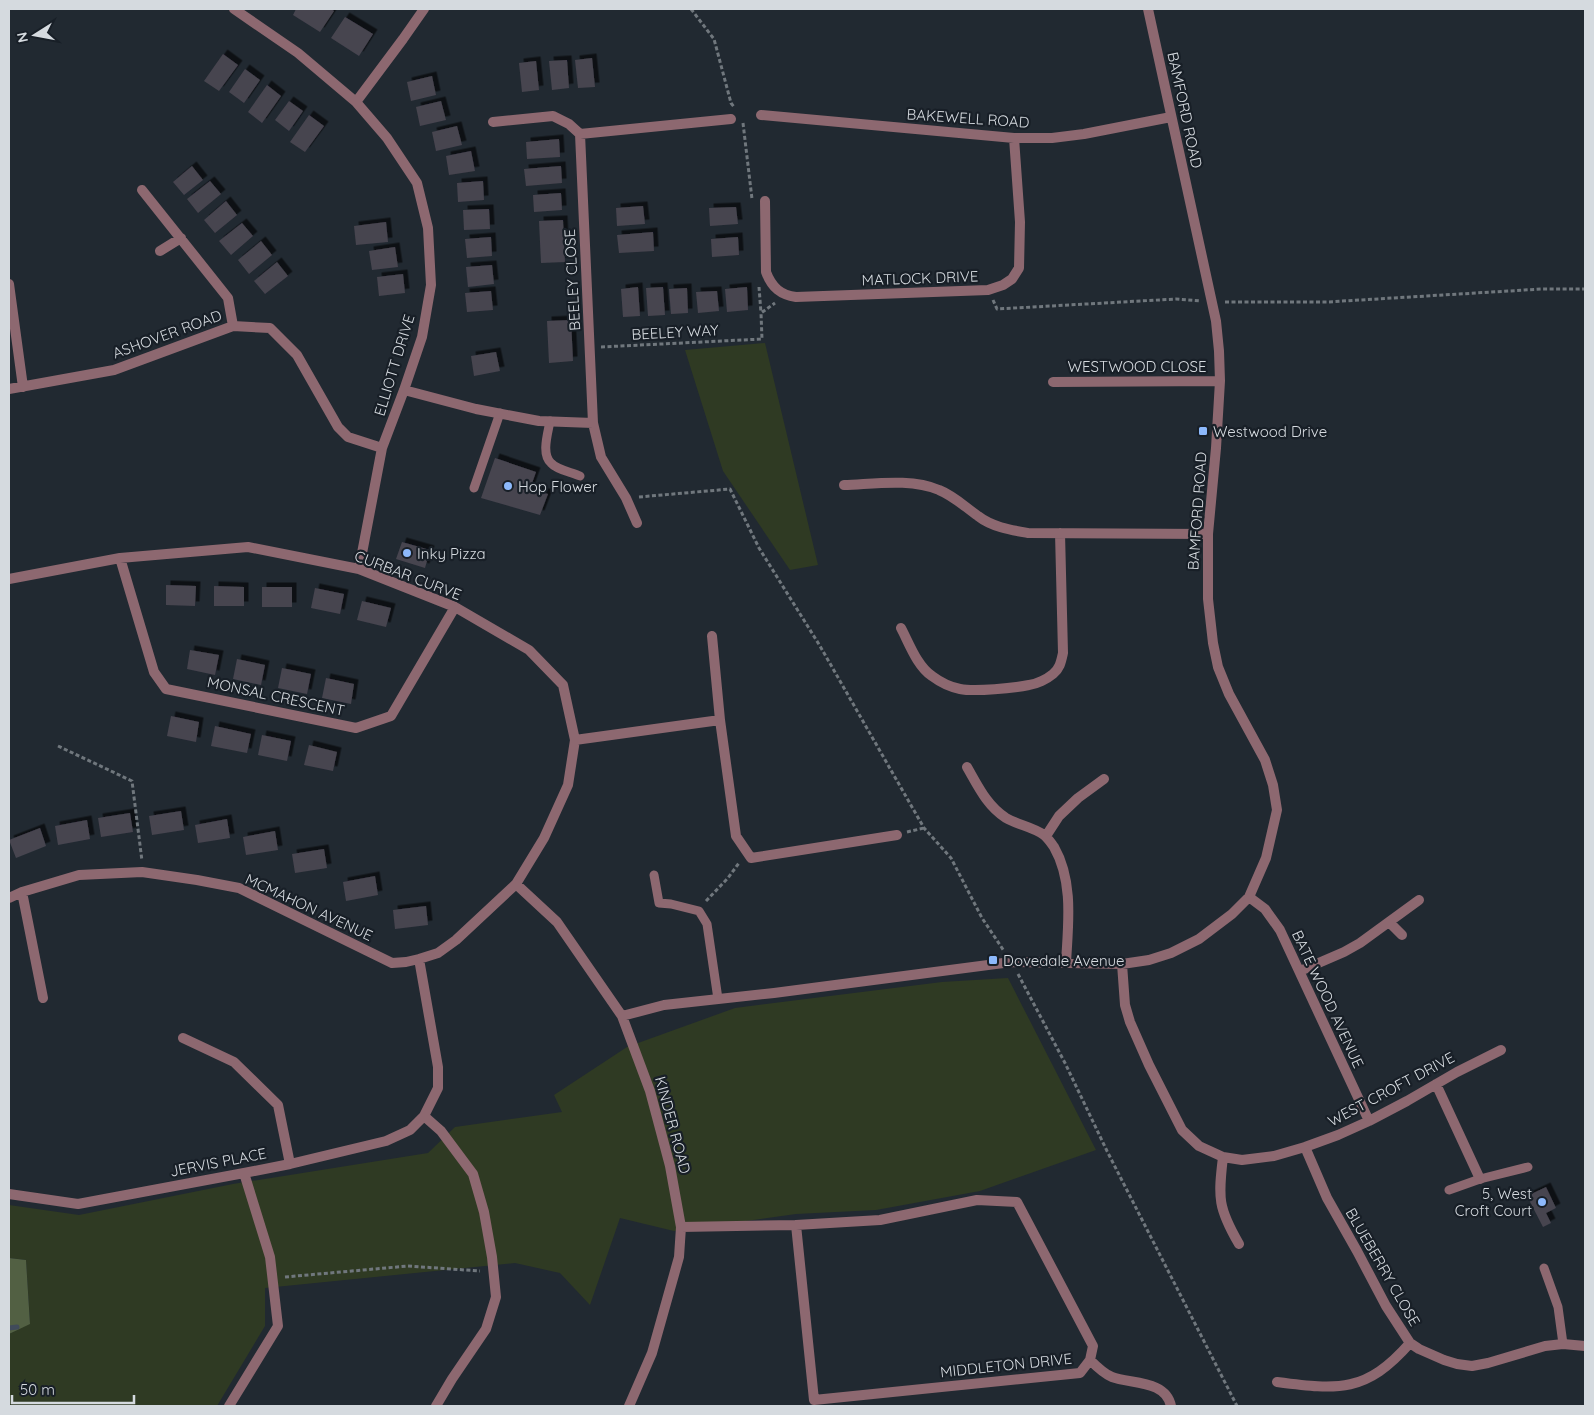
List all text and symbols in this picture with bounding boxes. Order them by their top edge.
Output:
north arrow [10,10,60,60]
text: N [12,31,32,44]
street label: BAMFORD ROAD [1163,50,1207,170]
street label: BAKEWELL ROAD [906,104,1030,132]
street label: BEELEY CLOSE [560,229,584,331]
street label: MATLOCK DRIVE [861,266,979,290]
street label: ASHOVER ROAD [110,305,224,363]
street label: ELLIOTT DRIVE [370,312,418,418]
street label: BEELEY WAY [631,320,720,344]
street label: WESTWOOD CLOSE [1068,357,1207,376]
place label: Westwood Drive [1213,422,1327,441]
marker: Westwood Drive [1197,425,1209,437]
street label: BAMFORD ROAD [1183,451,1211,571]
place label: Hop Flower [518,477,598,496]
marker: Hop Flower [502,480,514,492]
place label: Inky Pizza [417,544,486,563]
street label: CURBAR CURVE [352,546,464,604]
marker: Inky Pizza [401,547,413,559]
street label: MONSAL CRESCENT [205,672,347,720]
street label: MCMAHON AVENUE [242,869,376,945]
street label: BATE WOOD AVENUE [1288,927,1368,1071]
place label: Dovedale Avenue [1003,951,1125,970]
marker: Dovedale Avenue [987,954,999,966]
street label: WEST CROFT DRIVE [1324,1048,1458,1130]
street label: KINDER ROAD [651,1074,695,1176]
street label: JERVIS PLACE [168,1143,268,1181]
place label: 5, West Croft Court [1455,1184,1532,1220]
marker: 5, West Croft Court [1536,1196,1548,1208]
street label: BLUEBERRY CLOSE [1341,1205,1425,1329]
street label: MIDDLETON DRIVE [939,1349,1073,1381]
scale bar [12,1372,135,1404]
text: 50 m [20,1380,55,1399]

